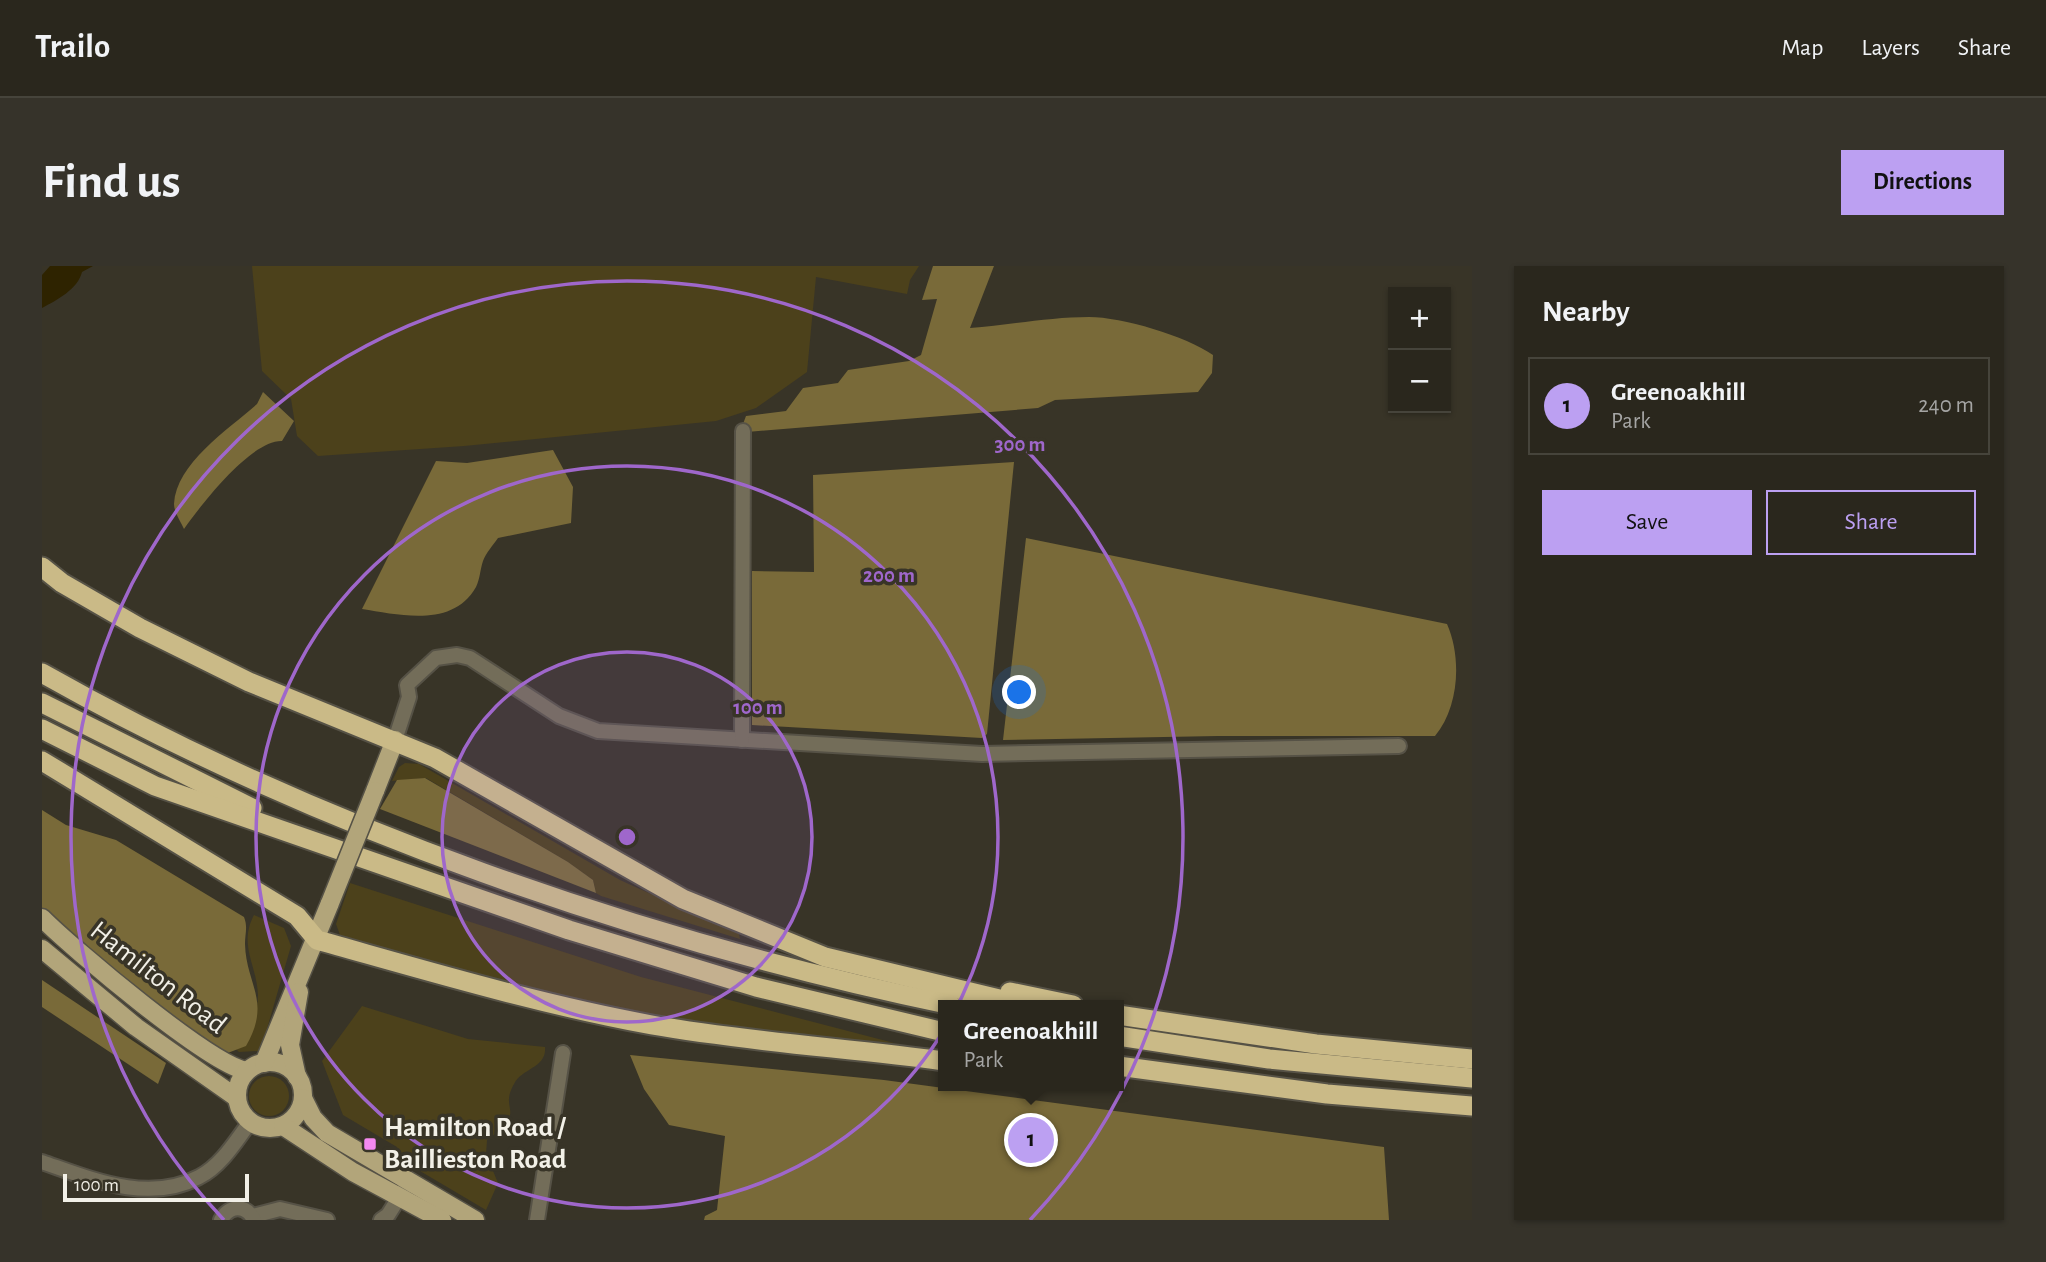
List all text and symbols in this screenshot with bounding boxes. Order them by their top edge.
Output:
text: Trailo [35,31,110,64]
text: Map [1781,36,1823,60]
text: Layers [1861,36,1920,60]
text: Share [1958,36,2011,60]
button: Directions [1841,150,2004,215]
text: Find us [42,158,181,207]
map controls [1388,287,1451,413]
button: + [1388,287,1451,350]
text: Nearby [1542,297,1630,327]
button: − [1388,350,1451,413]
text: Greenoakhill [1611,379,1746,405]
text: 1 [1563,394,1571,417]
text: 240 m [1918,394,1974,417]
text: Park [1611,410,1651,433]
text: 300 m [994,434,1046,455]
button: Save [1542,490,1752,555]
button: Share [1766,490,1976,555]
text: 200 m [863,565,915,586]
your location [1002,675,1036,709]
text: 100 m [733,697,783,718]
centre of rings [615,825,639,849]
street label: Hamilton Road [85,916,231,1040]
popup [938,1000,1124,1091]
text: Greenoakhill [964,1018,1098,1044]
text: Park [964,1049,1003,1072]
place label: Hamilton Road / Baillieston Road [384,1114,567,1174]
pin: 1 [1008,1114,1054,1166]
marker: Hamilton Road / Baillieston Road [362,1136,378,1152]
scale bar [63,1171,248,1203]
text: 100 m [74,1176,119,1195]

